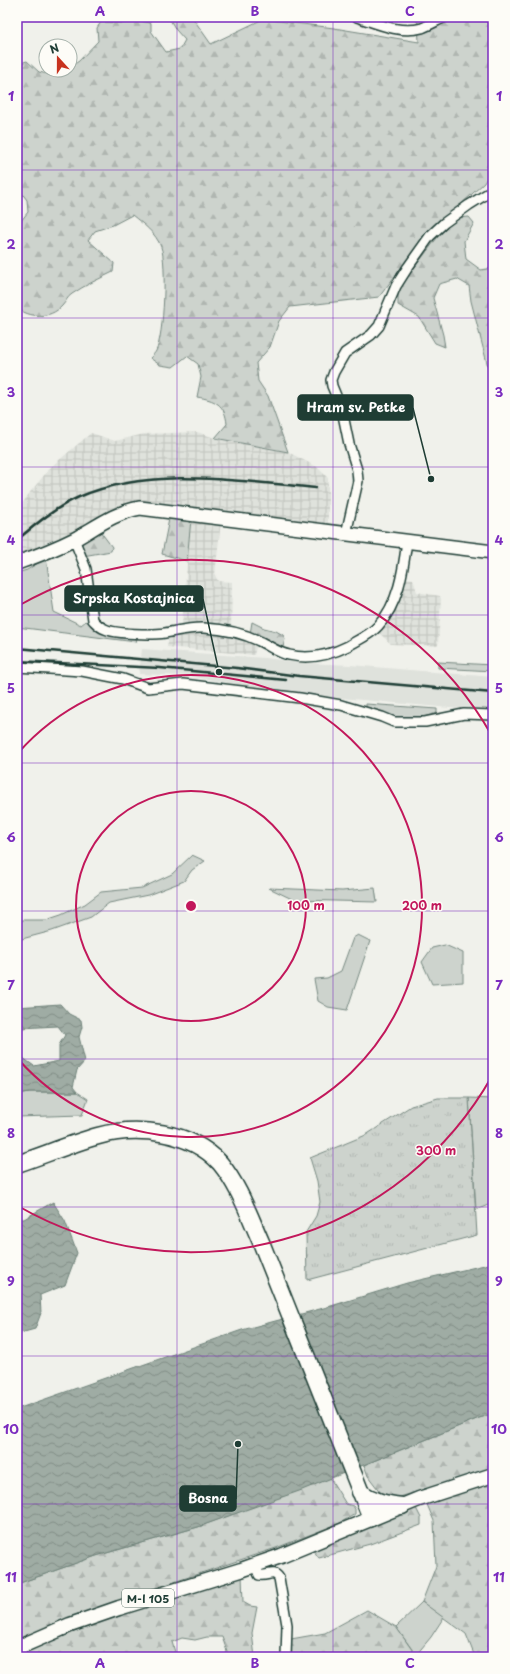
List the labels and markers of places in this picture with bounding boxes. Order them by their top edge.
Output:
callout: Hram sv. Petke [298,395,413,420]
callout: Srpska Kostajnica [65,586,203,611]
centre of rings [184,899,198,913]
callout: Bosna [180,1486,236,1511]

